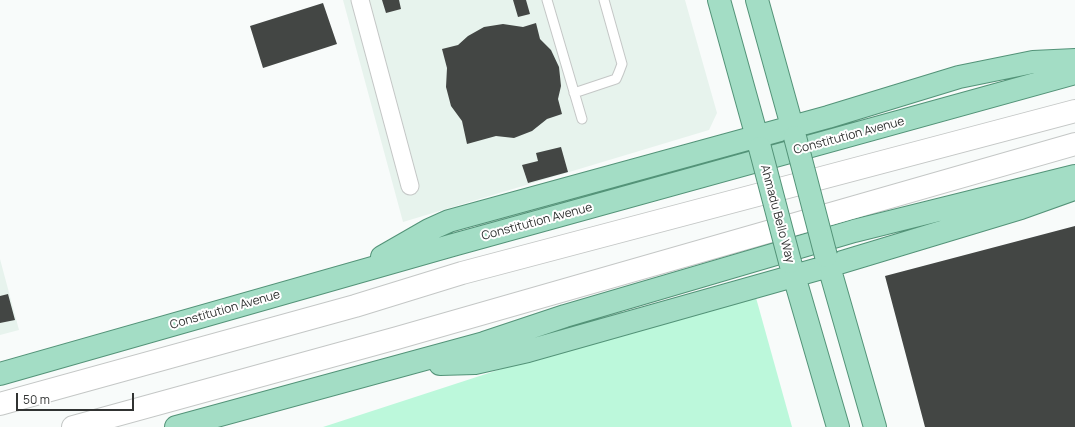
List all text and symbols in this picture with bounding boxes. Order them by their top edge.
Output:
street label: Constitution Avenue [792,114,906,158]
street label: Ahmadu Bello Way [757,163,797,265]
street label: Constitution Avenue [480,200,594,244]
street label: Constitution Avenue [168,287,282,333]
scale bar [18,385,136,411]
text: 50 m [23,391,50,408]

